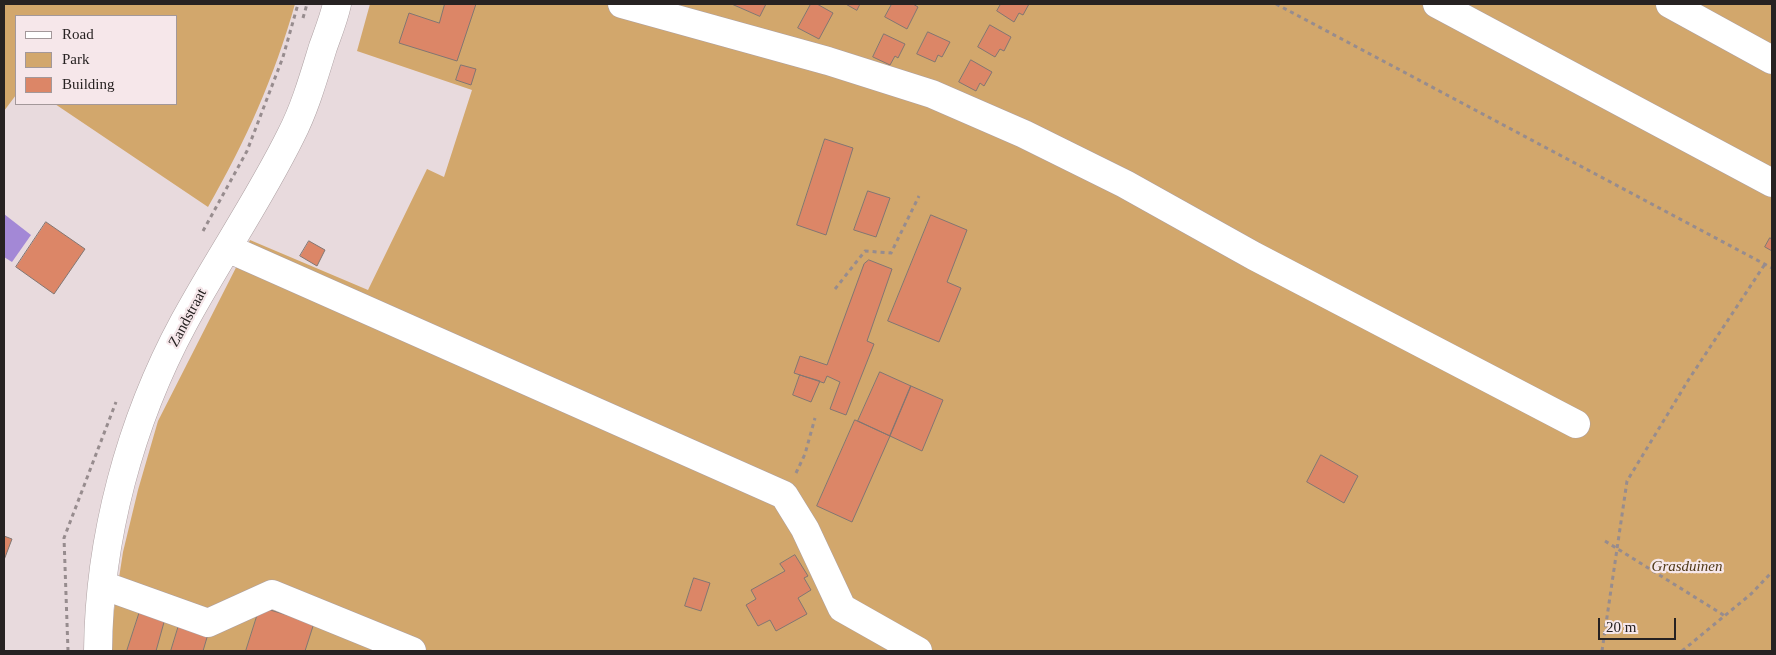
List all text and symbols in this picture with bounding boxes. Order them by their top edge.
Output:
legend [15,15,178,105]
text: Road [62,26,94,42]
text: Park [62,51,90,67]
text: Building [62,76,115,92]
street label: Zandstraat [165,286,211,350]
park label: Grasduinen [1652,558,1722,576]
scale bar [1601,608,1678,640]
text: 20 m [1606,619,1636,635]

